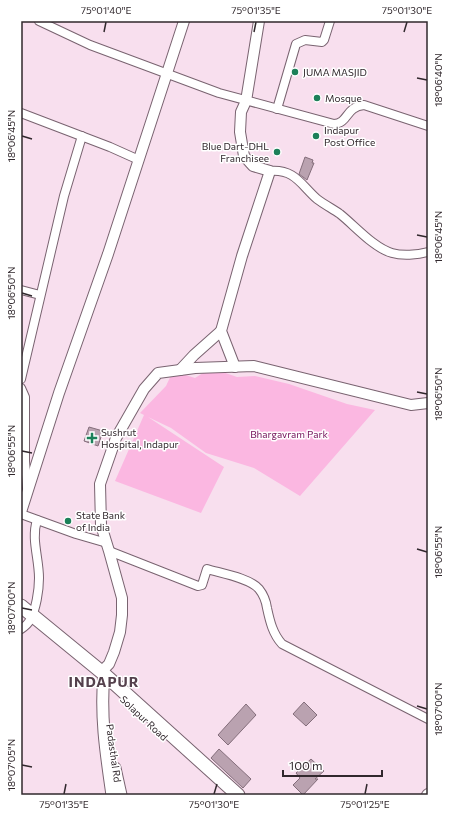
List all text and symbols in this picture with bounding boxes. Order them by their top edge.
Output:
text: 75°01'40"E [81,4,131,16]
text: 75°01'35"E [231,4,281,16]
text: 75°01'30"E [382,4,432,16]
text: 18°06'40"N [432,53,444,107]
place label: JUMA MASJID [303,66,367,78]
marker: JUMA MASJID [290,67,300,77]
place label: Mosque [325,92,362,104]
marker: Mosque [312,93,322,103]
text: 18°06'45"N [5,110,17,162]
place label: Indapur Post Office [324,124,375,148]
marker: Indapur Post Office [311,131,321,141]
place label: Blue Dart-DHL Franchisee [202,140,269,164]
marker: Blue Dart-DHL Franchisee [272,147,282,157]
text: 18°06'45"N [432,211,444,263]
text: 18°06'50"N [5,266,17,320]
text: 18°06'50"N [432,367,444,421]
text: 18°06'55"N [5,425,17,477]
place label: Sushrut Hospital, Indapur [101,426,179,450]
park label: Bhargavram Park [250,428,328,440]
marker: Sushrut Hospital, Indapur [86,432,98,444]
place label: State Bank of India [76,509,126,533]
marker: State Bank of India [63,516,73,526]
text: 18°06'55"N [432,526,444,578]
text: 18°07'00"N [5,581,17,635]
district label: INDAPUR [69,673,139,690]
text: 18°07'00"N [432,682,444,736]
street label: Solapur Road [118,693,170,743]
street label: Padasthal Rd [104,723,124,783]
text: 18°07'05"N [5,739,17,791]
scale bar [283,752,382,778]
text: 100 m [289,758,323,772]
text: 75°01'35"E [39,798,89,810]
text: 75°01'30"E [189,798,239,810]
text: 75°01'25"E [340,798,390,810]

